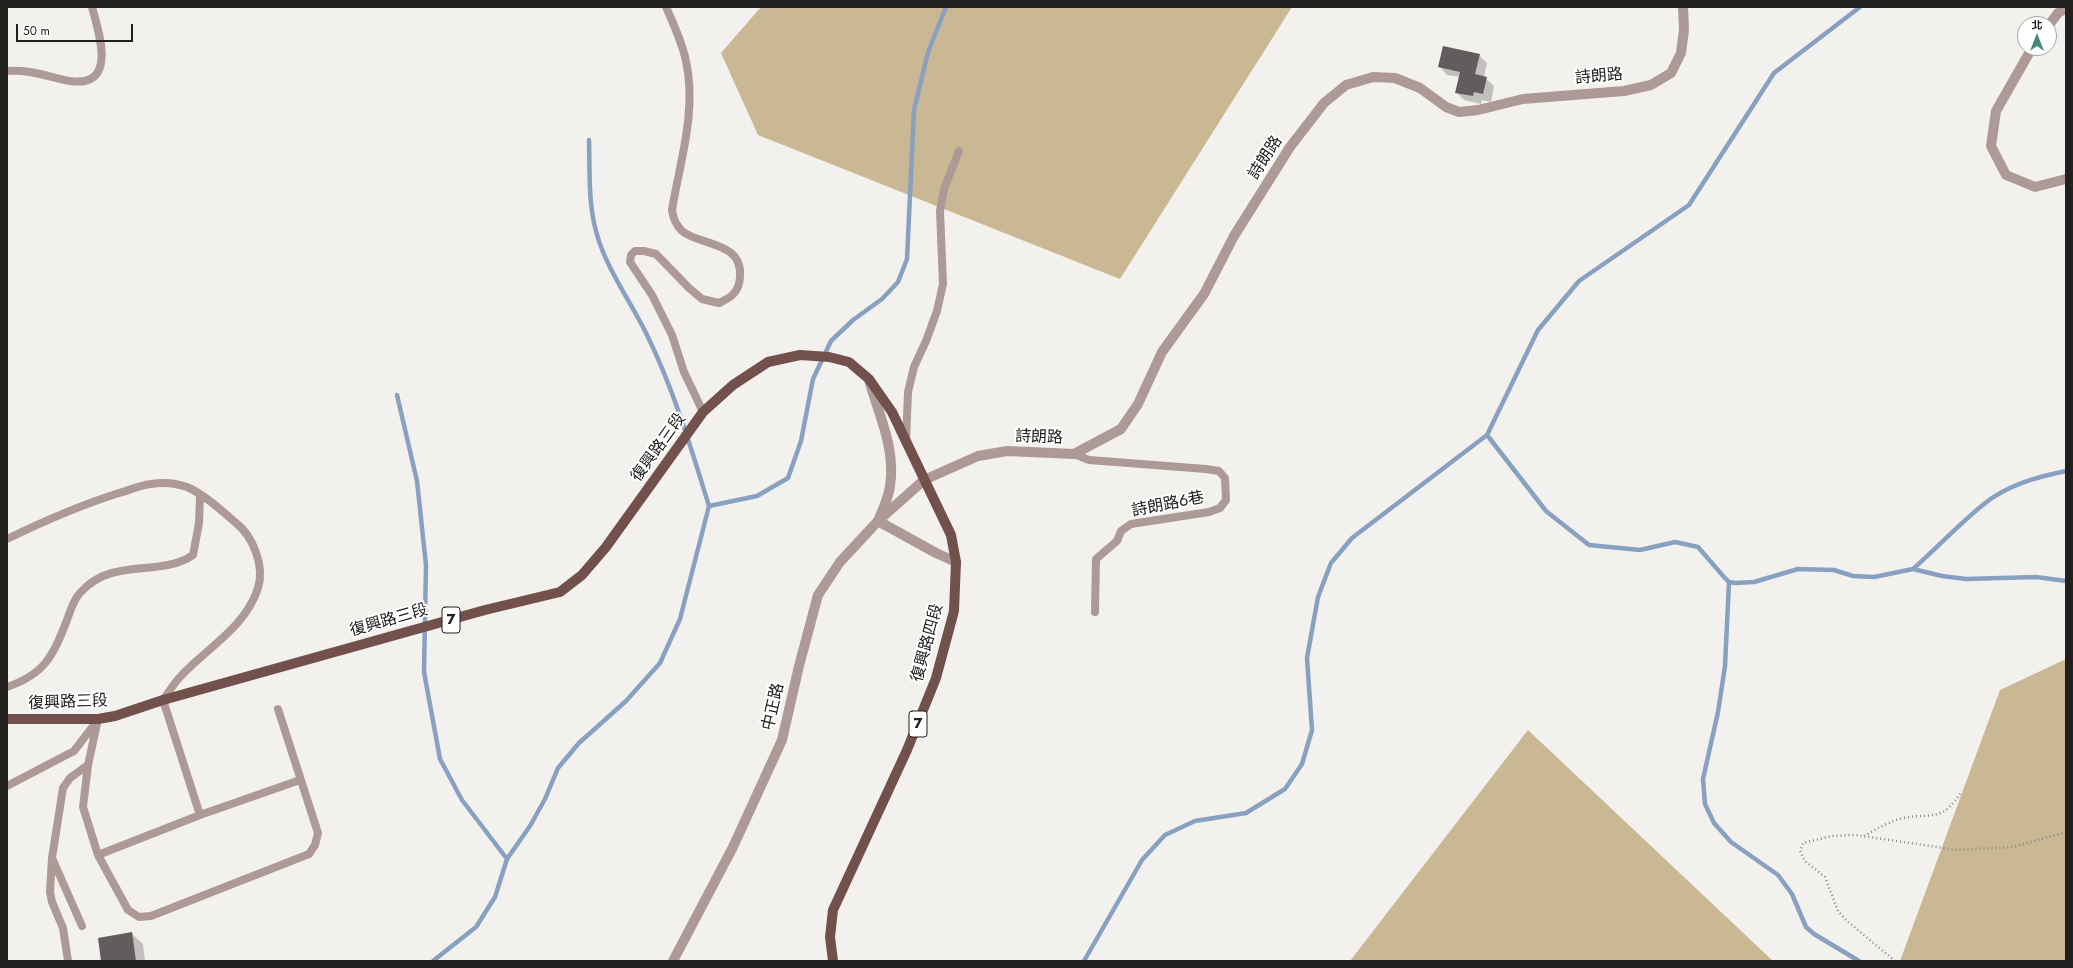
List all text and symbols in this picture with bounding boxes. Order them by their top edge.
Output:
scale bar [18,16,135,42]
north arrow [2017,16,2057,56]
text: 北 [2032,17,2043,33]
text: 50 m [23,22,50,40]
street label: 詩朗路 [1574,65,1624,89]
street label: 詩朗路 [1245,133,1287,183]
street label: 復興路三段 [628,410,690,486]
street label: 詩朗路 [1015,428,1063,448]
street label: 詩朗路6巷 [1130,489,1206,521]
street label: 復興路三段 [348,601,430,641]
street label: 復興路四段 [908,602,948,684]
road number: 7 [442,607,460,633]
street label: 中正路 [759,681,789,733]
street label: 復興路三段 [28,692,108,714]
road number: 7 [909,711,927,737]

